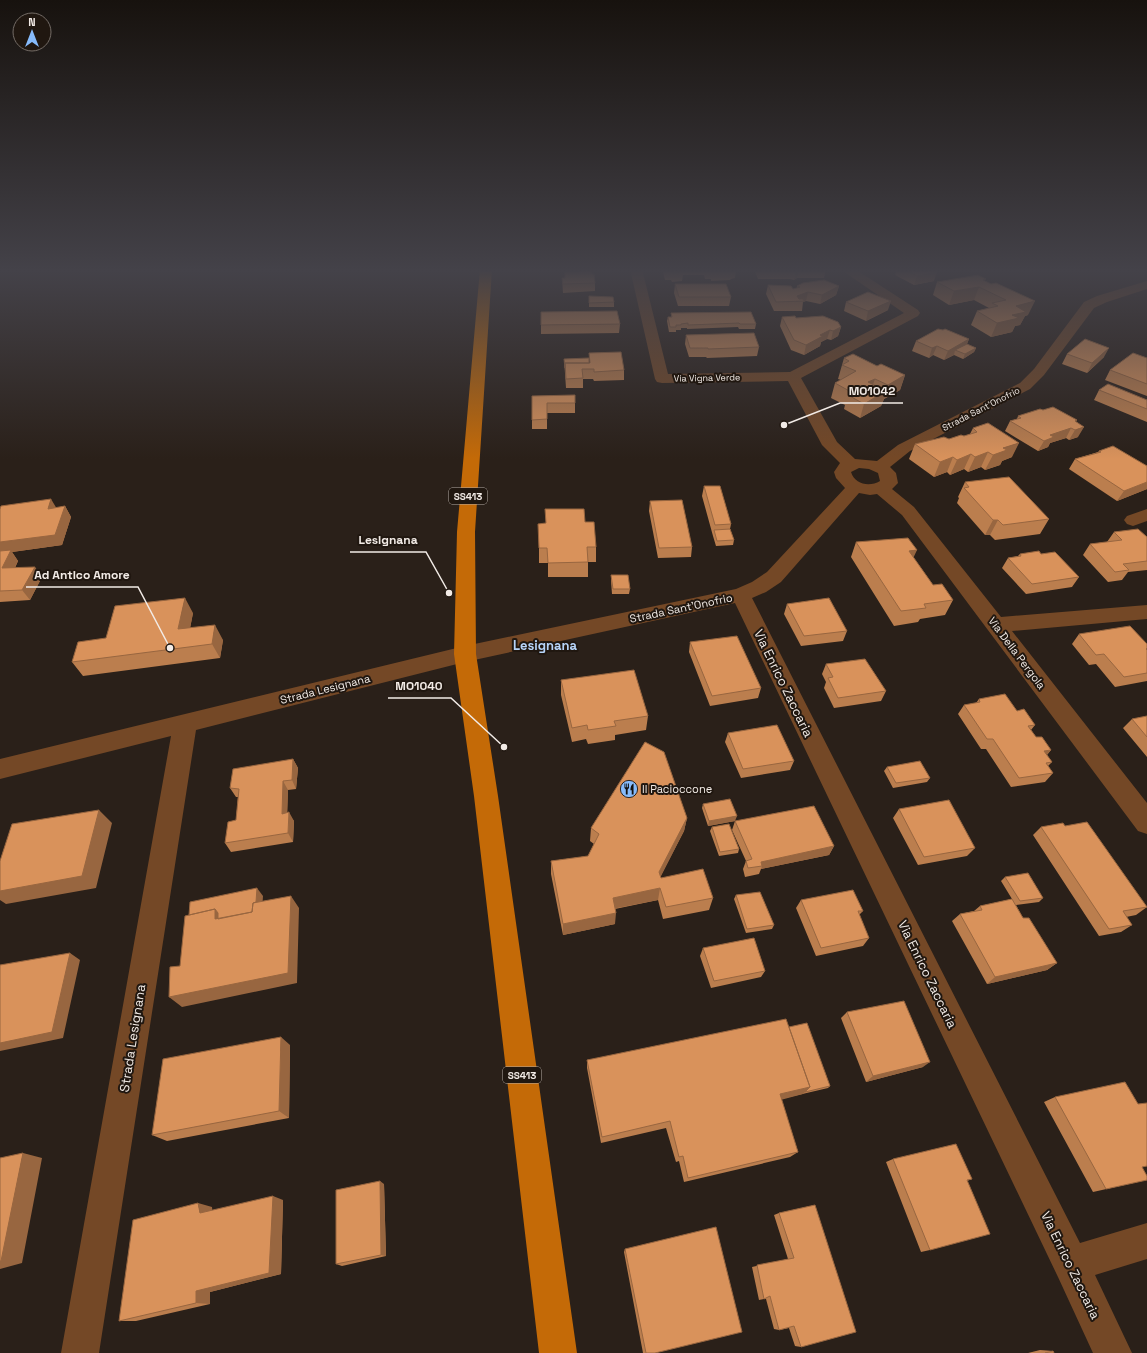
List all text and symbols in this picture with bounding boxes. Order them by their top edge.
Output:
north arrow [12,12,52,52]
text: N [28,15,36,29]
street label: Via Vigna Verde [674,371,740,385]
callout: MO1042 [840,379,903,403]
text: MO1042 [849,383,895,399]
street label: Strada Sant'Onofrio [940,384,1022,434]
road number: SS413 [449,488,487,504]
callout: Lesignana [350,528,426,552]
text: Lesignana [358,532,418,548]
callout: Ad Antico Amore [26,563,138,587]
text: Ad Antico Amore [34,567,130,583]
street label: Strada Sant'Onofrio [628,590,734,626]
street label: Via Della Pergola [985,614,1049,692]
street label: Via Enrico Zaccaria [750,626,817,740]
district label: Lesignana [513,637,578,654]
street label: Strada Lesignana [279,671,372,707]
callout: MO1040 [388,674,451,698]
text: MO1040 [395,678,443,694]
restaurant icon: Il Pacioccone [619,779,639,799]
place label: Il Pacioccone [642,782,712,796]
street label: Via Enrico Zaccaria [894,917,961,1031]
street label: Strada Lesignana [116,982,150,1093]
road number: SS413 [503,1067,541,1083]
street label: Via Enrico Zaccaria [1037,1208,1104,1322]

